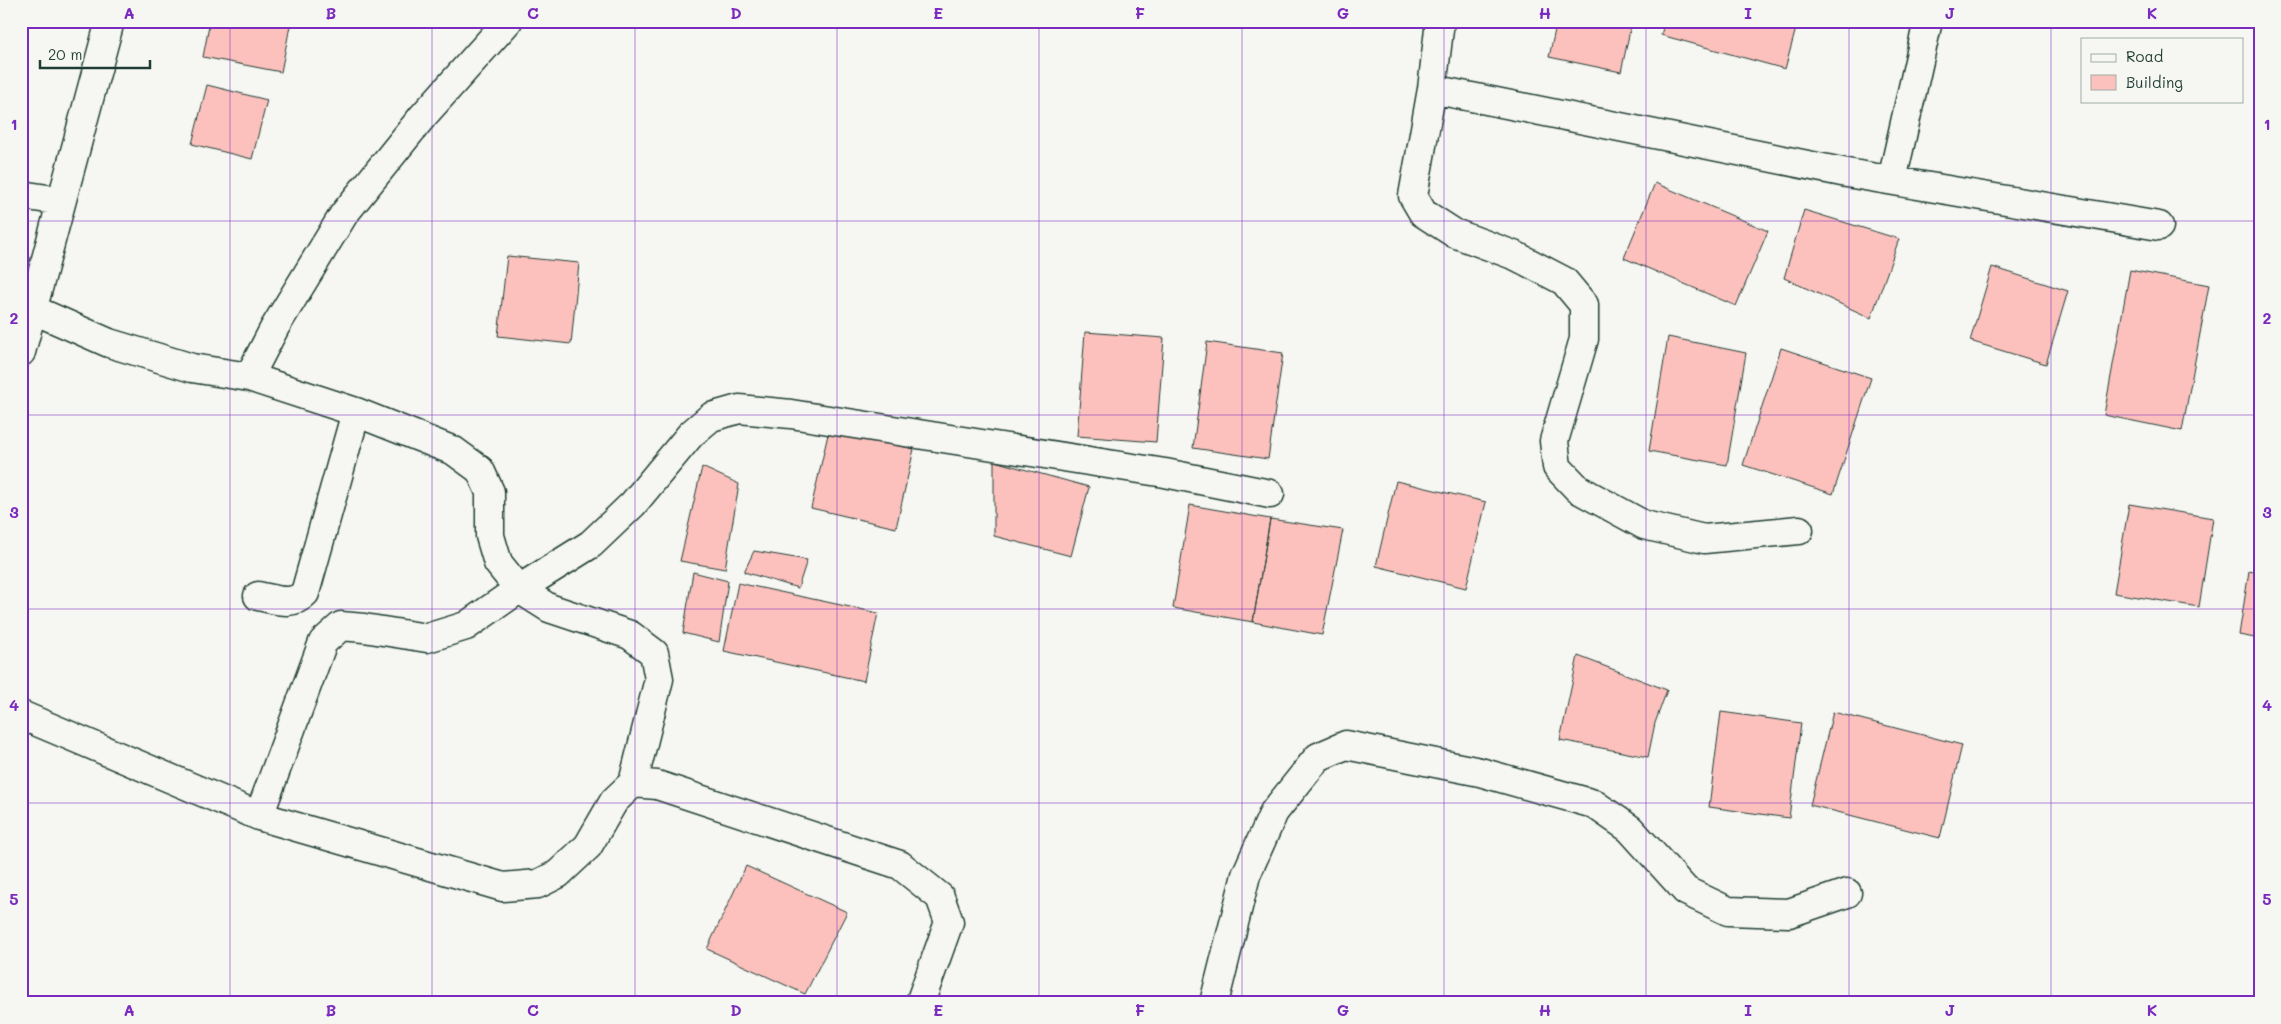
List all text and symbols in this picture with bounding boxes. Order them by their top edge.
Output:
text: A [123,2,135,23]
text: B [326,2,336,23]
text: C [527,2,539,23]
text: D [730,2,742,23]
text: E [933,2,943,23]
text: F [1135,2,1145,23]
text: G [1337,2,1349,23]
text: H [1539,2,1551,23]
text: I [1744,2,1752,23]
text: J [1945,2,1955,23]
text: K [2147,2,2157,23]
scale bar [40,38,150,70]
legend [2081,38,2244,102]
text: 20 m [48,44,82,64]
text: Road [2126,46,2163,66]
text: Building [2126,72,2183,92]
text: 1 [10,113,18,134]
text: 1 [2263,113,2271,134]
text: 2 [10,307,19,328]
text: 2 [2263,307,2272,328]
text: 3 [9,501,19,522]
text: 3 [2262,501,2272,522]
text: 4 [9,694,19,715]
text: 4 [2262,694,2272,715]
text: 5 [9,888,19,909]
text: 5 [2262,888,2272,909]
text: A [123,999,135,1020]
text: B [326,999,336,1020]
text: C [527,999,539,1020]
text: D [730,999,742,1020]
text: E [933,999,943,1020]
text: F [1135,999,1145,1020]
text: G [1337,999,1349,1020]
text: H [1539,999,1551,1020]
text: I [1744,999,1752,1020]
text: J [1945,999,1955,1020]
text: K [2147,999,2157,1020]

